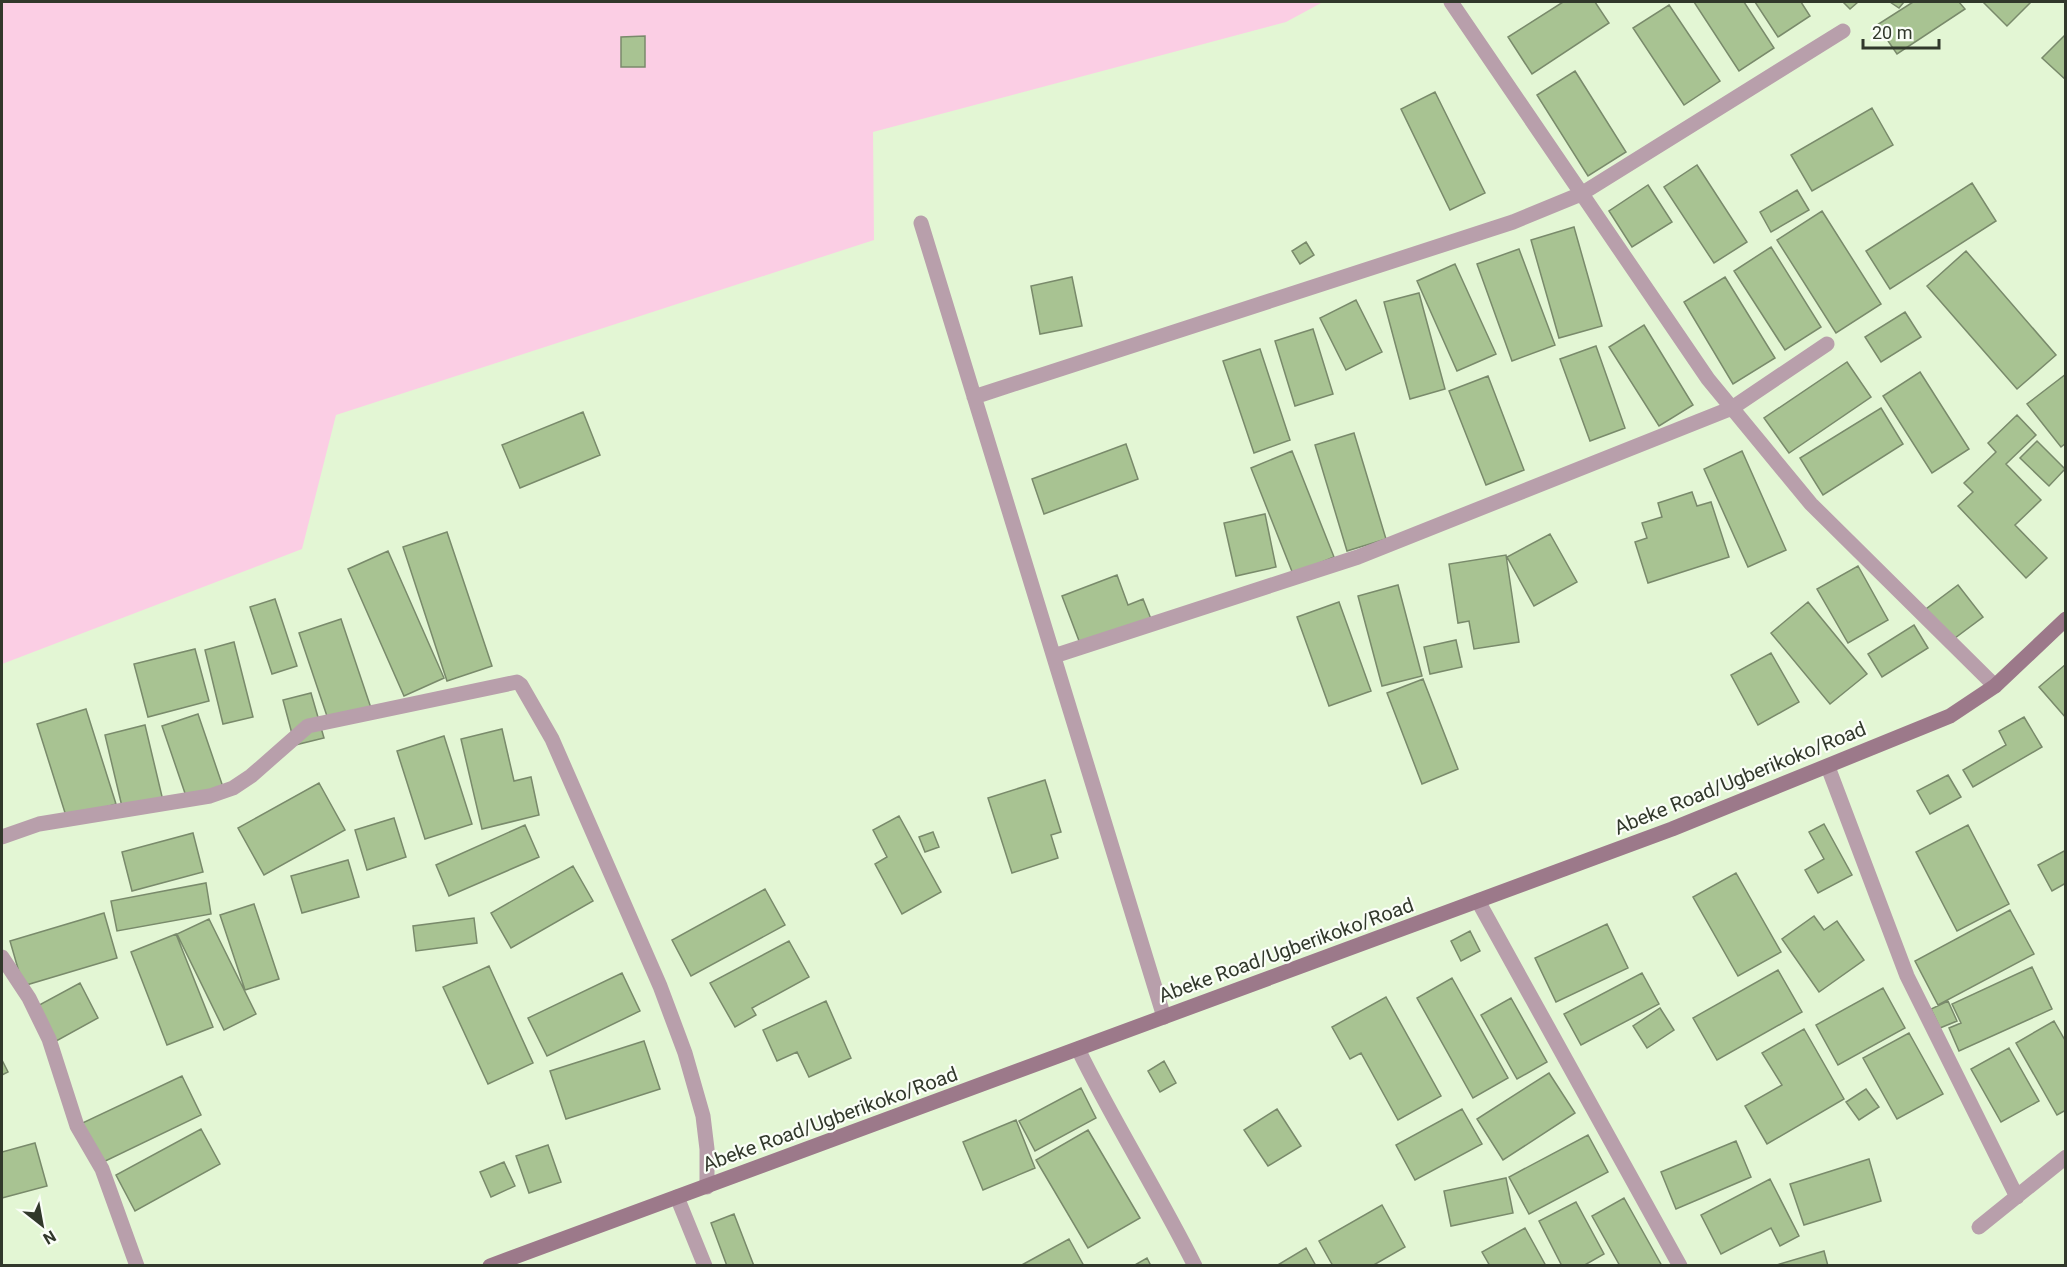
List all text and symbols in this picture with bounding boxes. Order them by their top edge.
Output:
scale bar [1863,12,1940,50]
text: 20 m [1872,22,1912,43]
street label: Abeke Road/Ugberikoko/Road [1611,716,1869,840]
street label: Abeke Road/Ugberikoko/Road [1155,893,1417,1007]
street label: Abeke Road/Ugberikoko/Road [699,1062,961,1176]
north arrow [12,1195,72,1255]
text: N [40,1226,59,1248]

